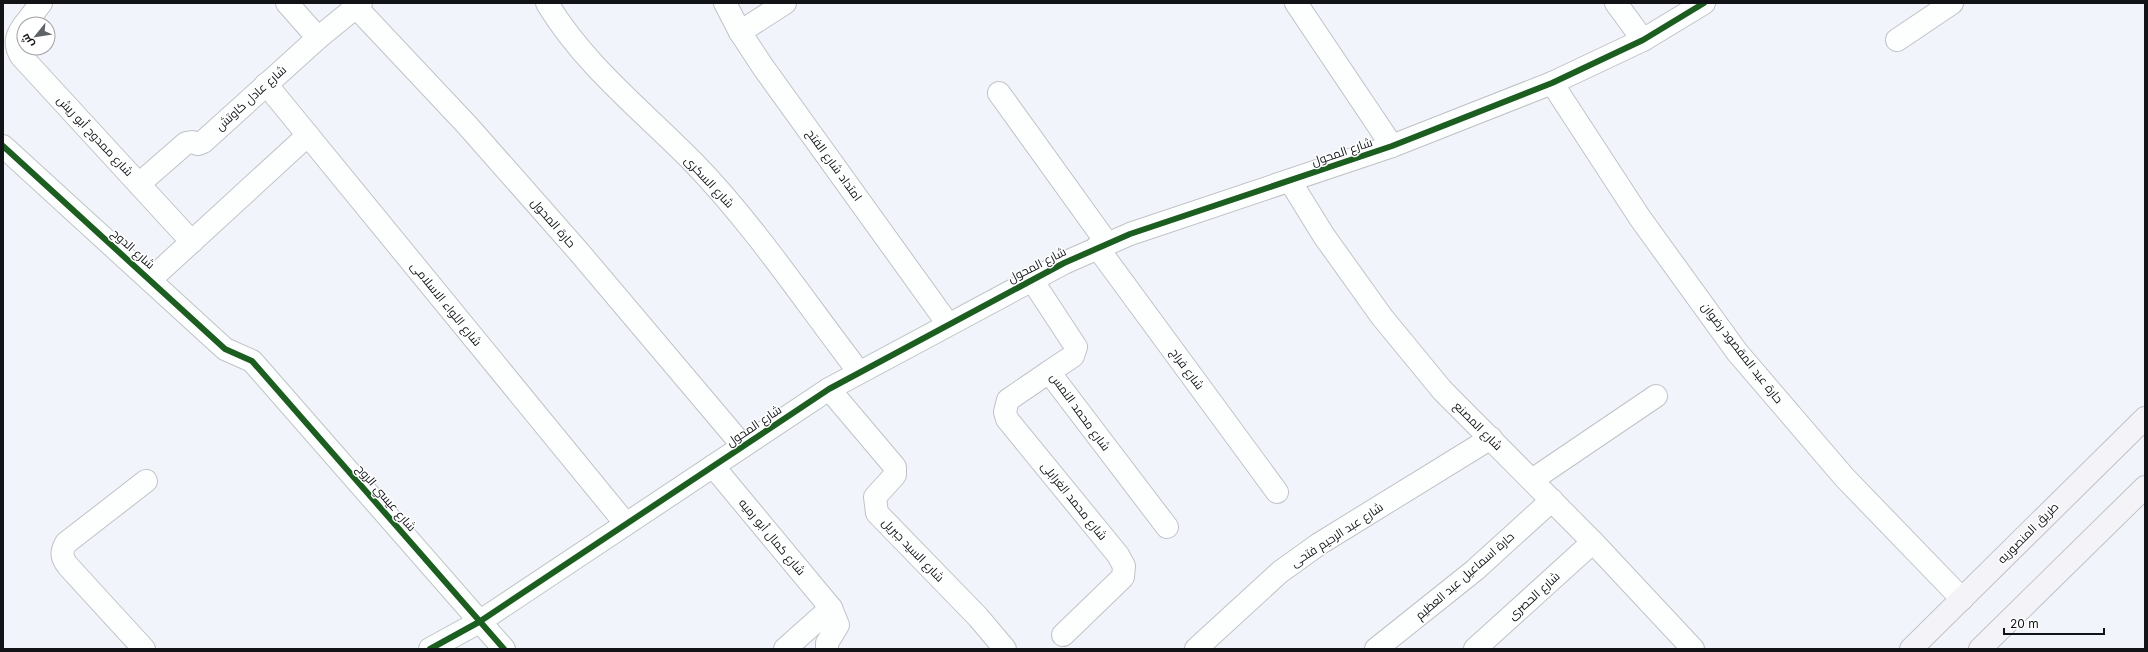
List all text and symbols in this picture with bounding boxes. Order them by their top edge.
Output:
north arrow [16,16,56,56]
text: ش [18,31,37,51]
street label: شارع عادل كاوتش [212,62,290,134]
street label: شارع ممدوح أبو ريش [53,92,137,180]
street label: امتداد شارع الفتح [802,126,866,204]
street label: شارع المحول [1309,134,1375,170]
street label: شارع السكرى [681,153,737,212]
street label: حارة المحول [528,195,579,250]
street label: شارع الدوح [108,225,158,273]
street label: شارع المحول [1005,243,1069,287]
street label: شارع اللواء الاسلامى [407,258,485,350]
street label: حارة عبد المقصود رضوان [1698,299,1786,406]
street label: شارع فراج [1167,345,1208,393]
street label: شارع محمد النمس [1046,370,1114,454]
street label: شارع المصنع [1450,398,1506,454]
street label: شارع المحول [723,402,785,450]
street label: شارع محمد الغرابلى [1037,459,1111,543]
street label: شارع عيسي الروح [351,461,420,536]
street label: شارع كمال أبو رميه [735,495,809,579]
street label: شارع عبد الرحيم فتحى [1288,499,1386,571]
street label: طريق المنصوريه [1994,499,2061,566]
street label: شارع السيد جبريل [878,515,948,586]
street label: حارة اسماعيل عبد العظيم [1412,529,1518,623]
street label: شارع الحصرى [1505,568,1563,624]
scale bar [2004,610,2104,636]
text: 20 m [2010,616,2039,631]

